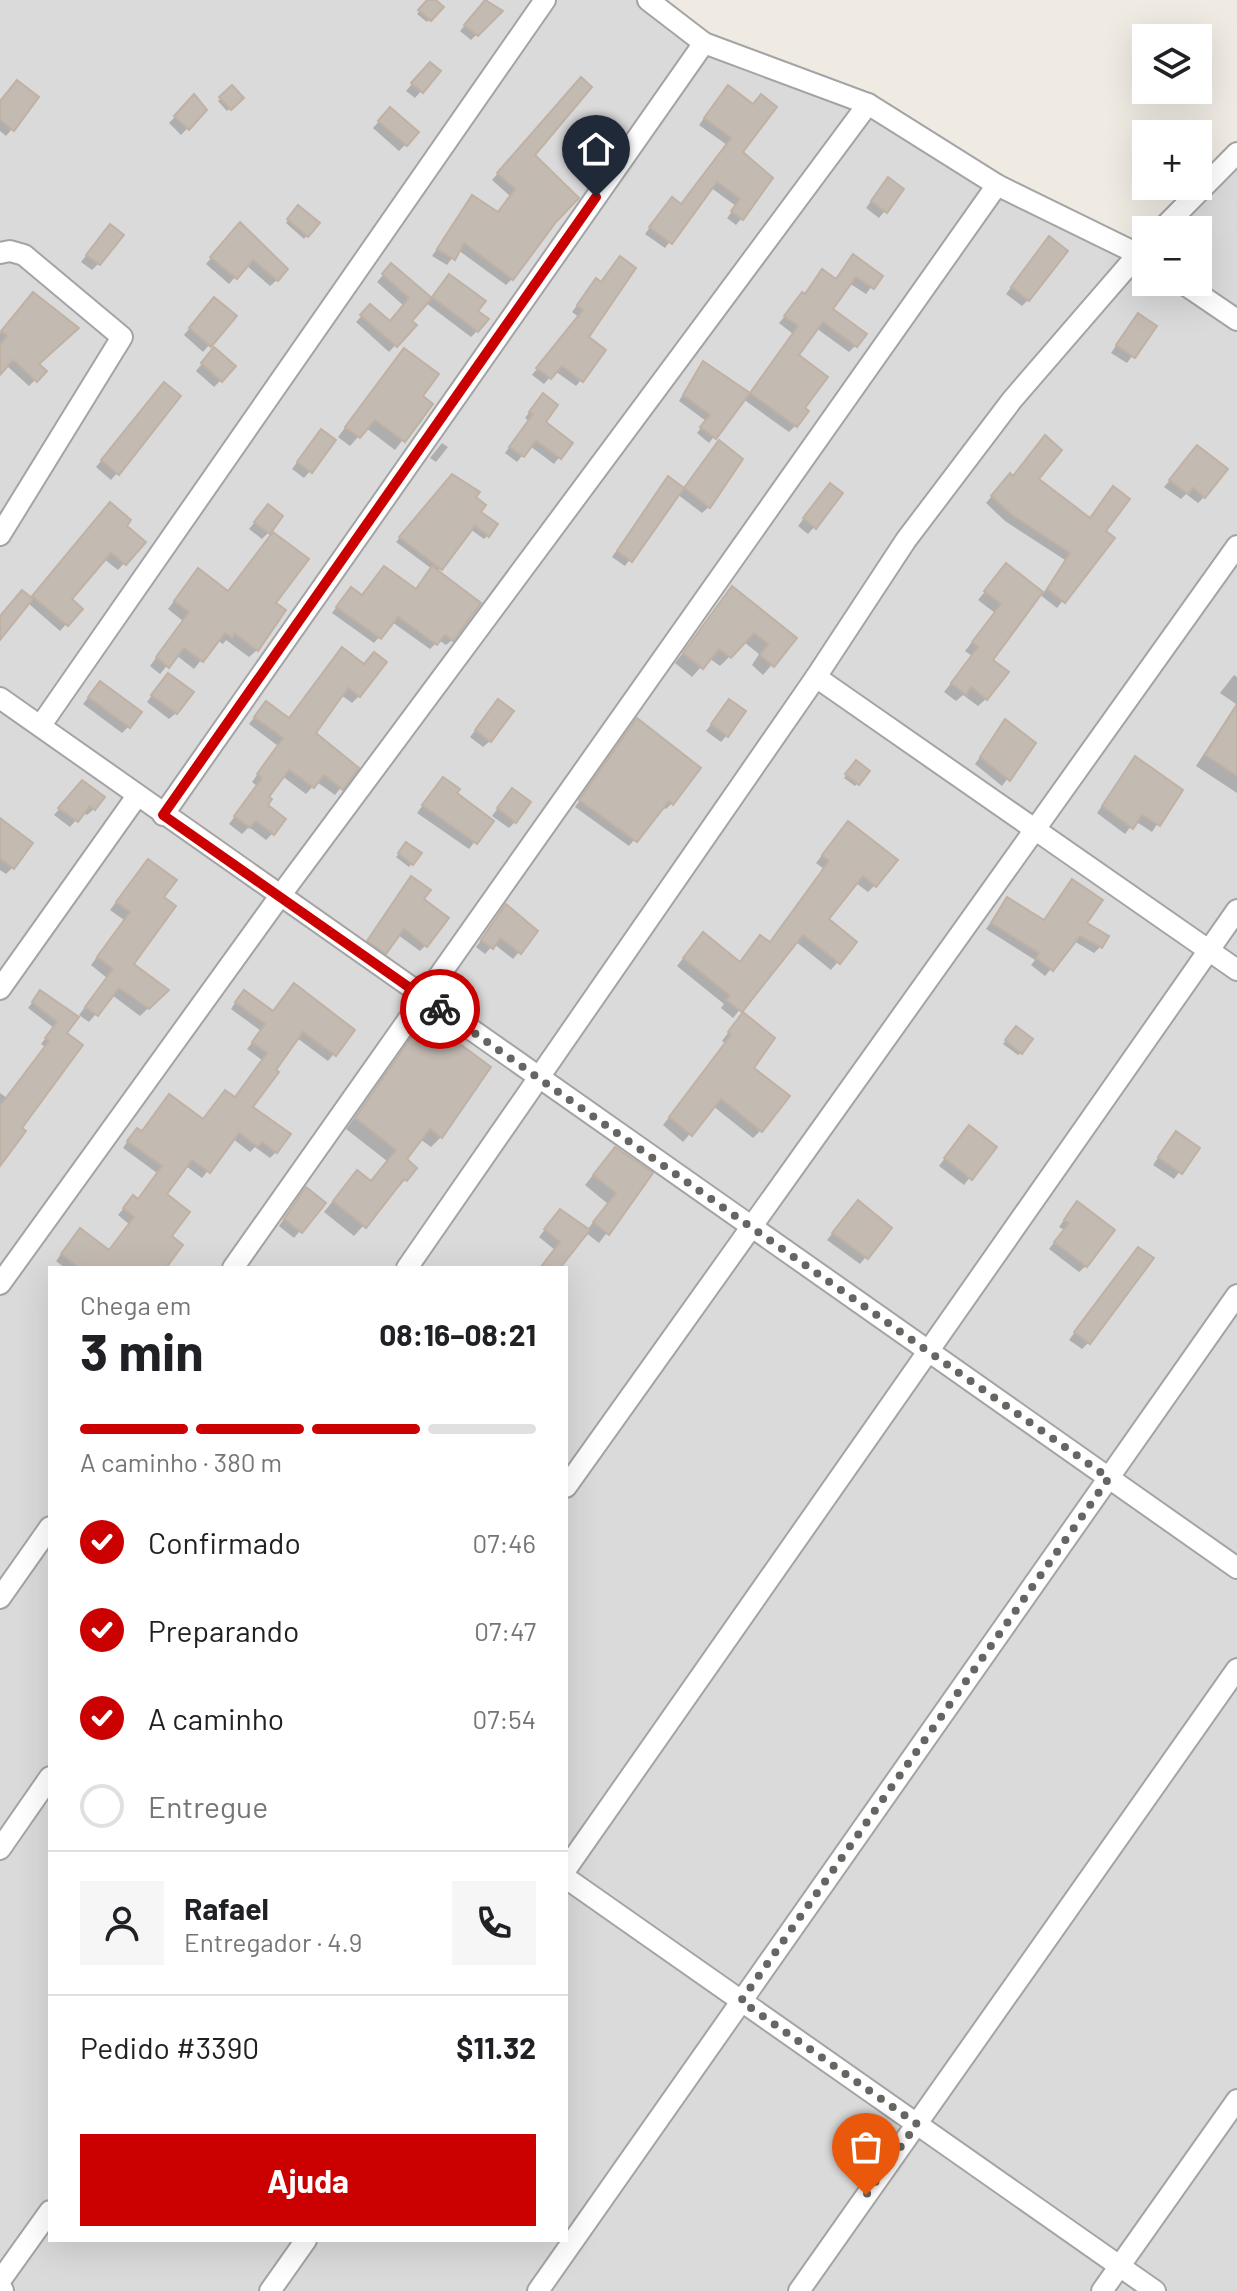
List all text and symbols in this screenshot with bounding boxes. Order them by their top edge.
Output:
map controls [1132,24,1212,296]
button: layers [1132,24,1212,104]
pin [562,115,630,197]
button: + [1132,120,1212,200]
icon: home [574,127,618,171]
button: − [1132,216,1212,296]
courier [400,969,480,1049]
icon: bike [418,987,462,1031]
text: Chega em [80,1289,191,1320]
text: 08:16–08:21 [379,1316,536,1352]
text: 3 min [80,1319,204,1381]
text: A caminho · 380 m [80,1446,282,1477]
icon: check [80,1520,124,1564]
text: Confirmado [148,1524,301,1560]
text: 07:46 [472,1527,536,1558]
icon: check [80,1608,124,1652]
text: Preparando [148,1612,299,1648]
text: 07:47 [474,1615,536,1646]
icon: check [80,1696,124,1740]
text: A caminho [148,1700,284,1736]
text: 07:54 [473,1703,536,1734]
text: Entregue [148,1788,268,1824]
button: person [80,1881,164,1965]
button: phone [452,1881,536,1965]
text: Rafael [184,1890,269,1926]
text: Entregador · 4.9 [184,1926,362,1957]
text: Pedido #3390 [80,2029,259,2065]
text: $11.32 [456,2029,536,2065]
pin [832,2113,900,2195]
icon: bag [844,2125,888,2169]
button: Ajuda [80,2134,536,2226]

